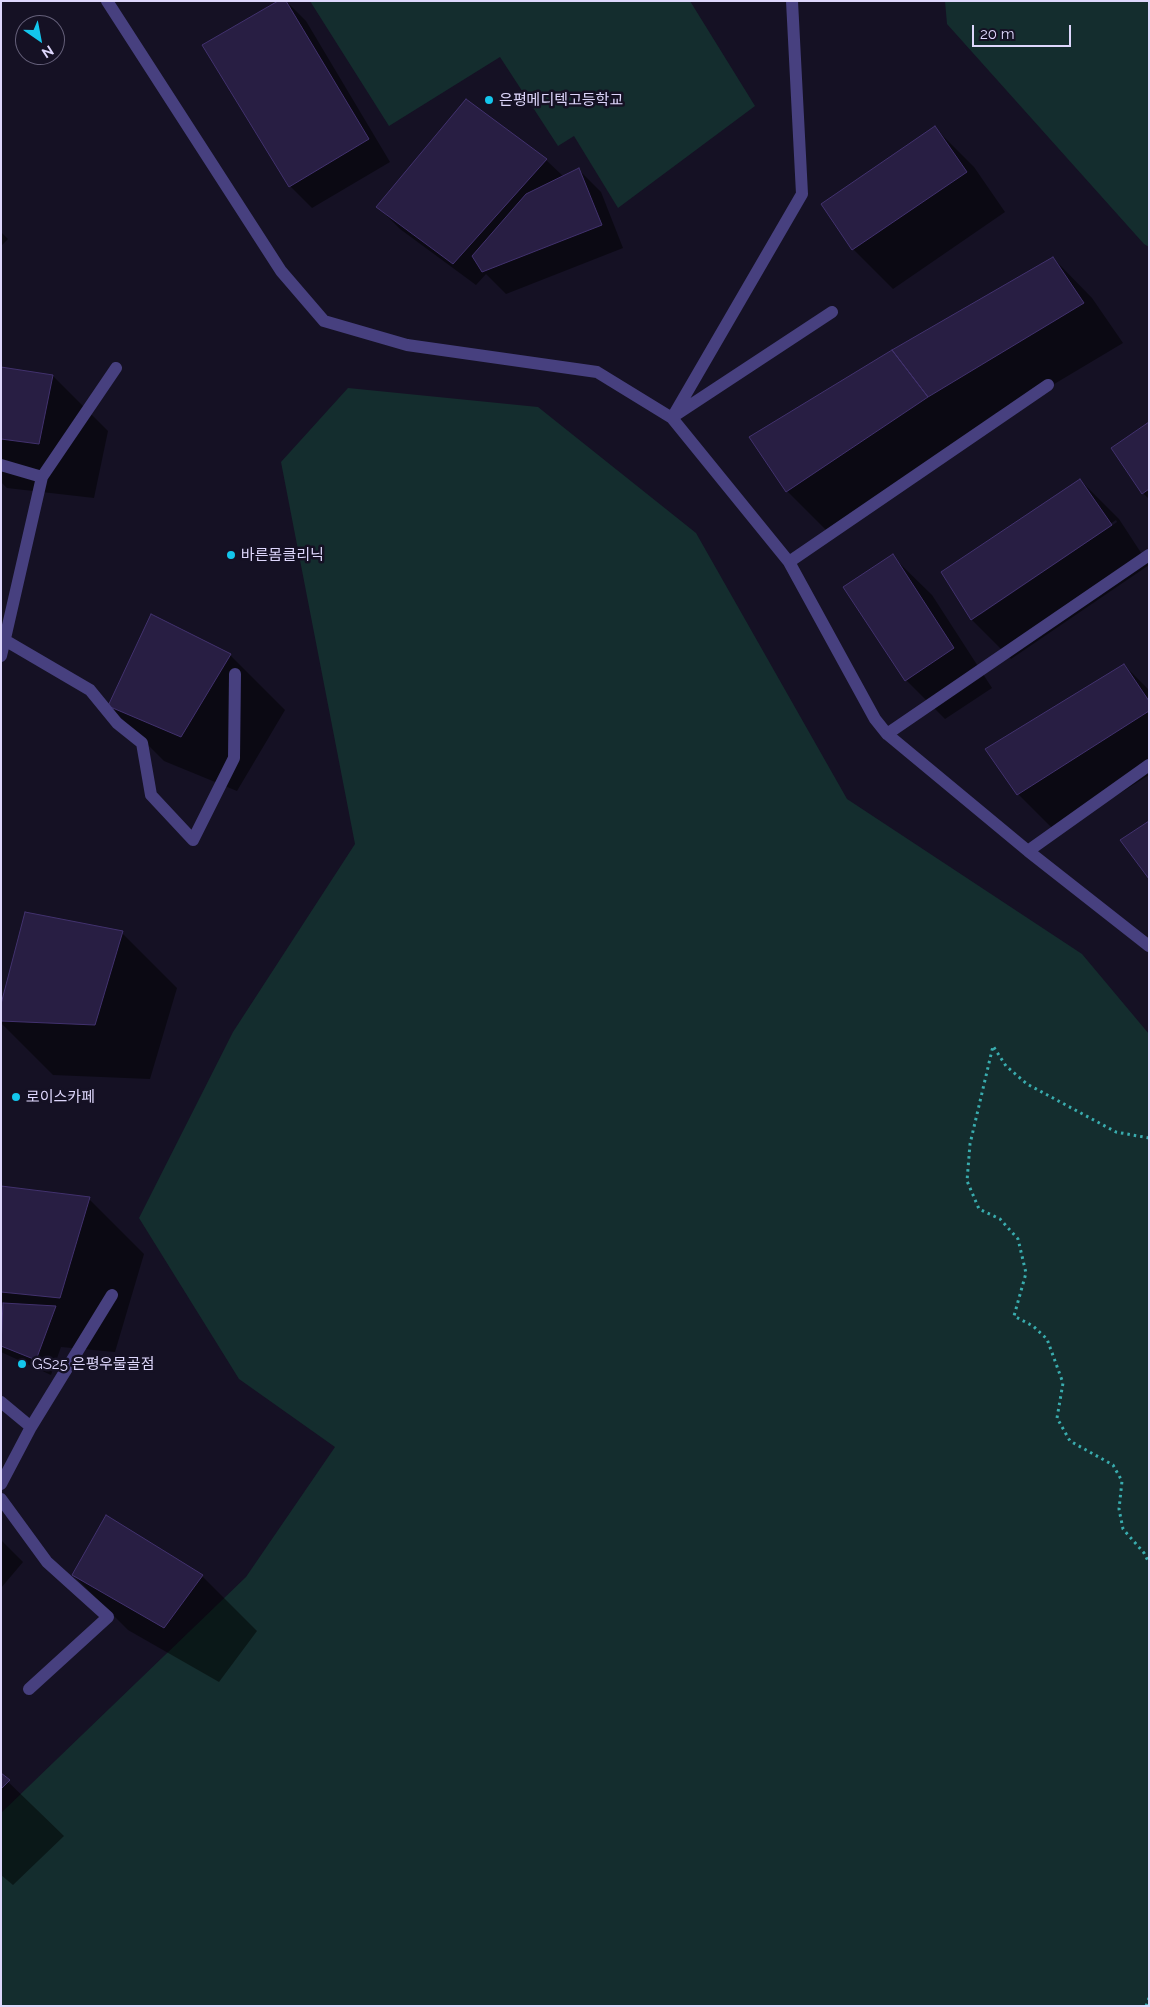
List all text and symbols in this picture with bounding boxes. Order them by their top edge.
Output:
north arrow [15,15,65,65]
scale bar [975,15,1074,47]
text: 20 m [980,25,1015,43]
text: N [39,42,56,61]
place label: 은평메디텍고등학교 [499,91,623,109]
marker: 은평메디텍고등학교 [483,94,495,106]
place label: 바른몸클리닉 [241,546,324,564]
marker: 바른몸클리닉 [225,549,237,561]
place label: 로이스카페 [26,1088,95,1106]
marker: 로이스카페 [10,1091,22,1103]
place label: GS25 은평우물골점 [32,1355,154,1373]
marker: GS25 은평우물골점 [16,1358,28,1370]

